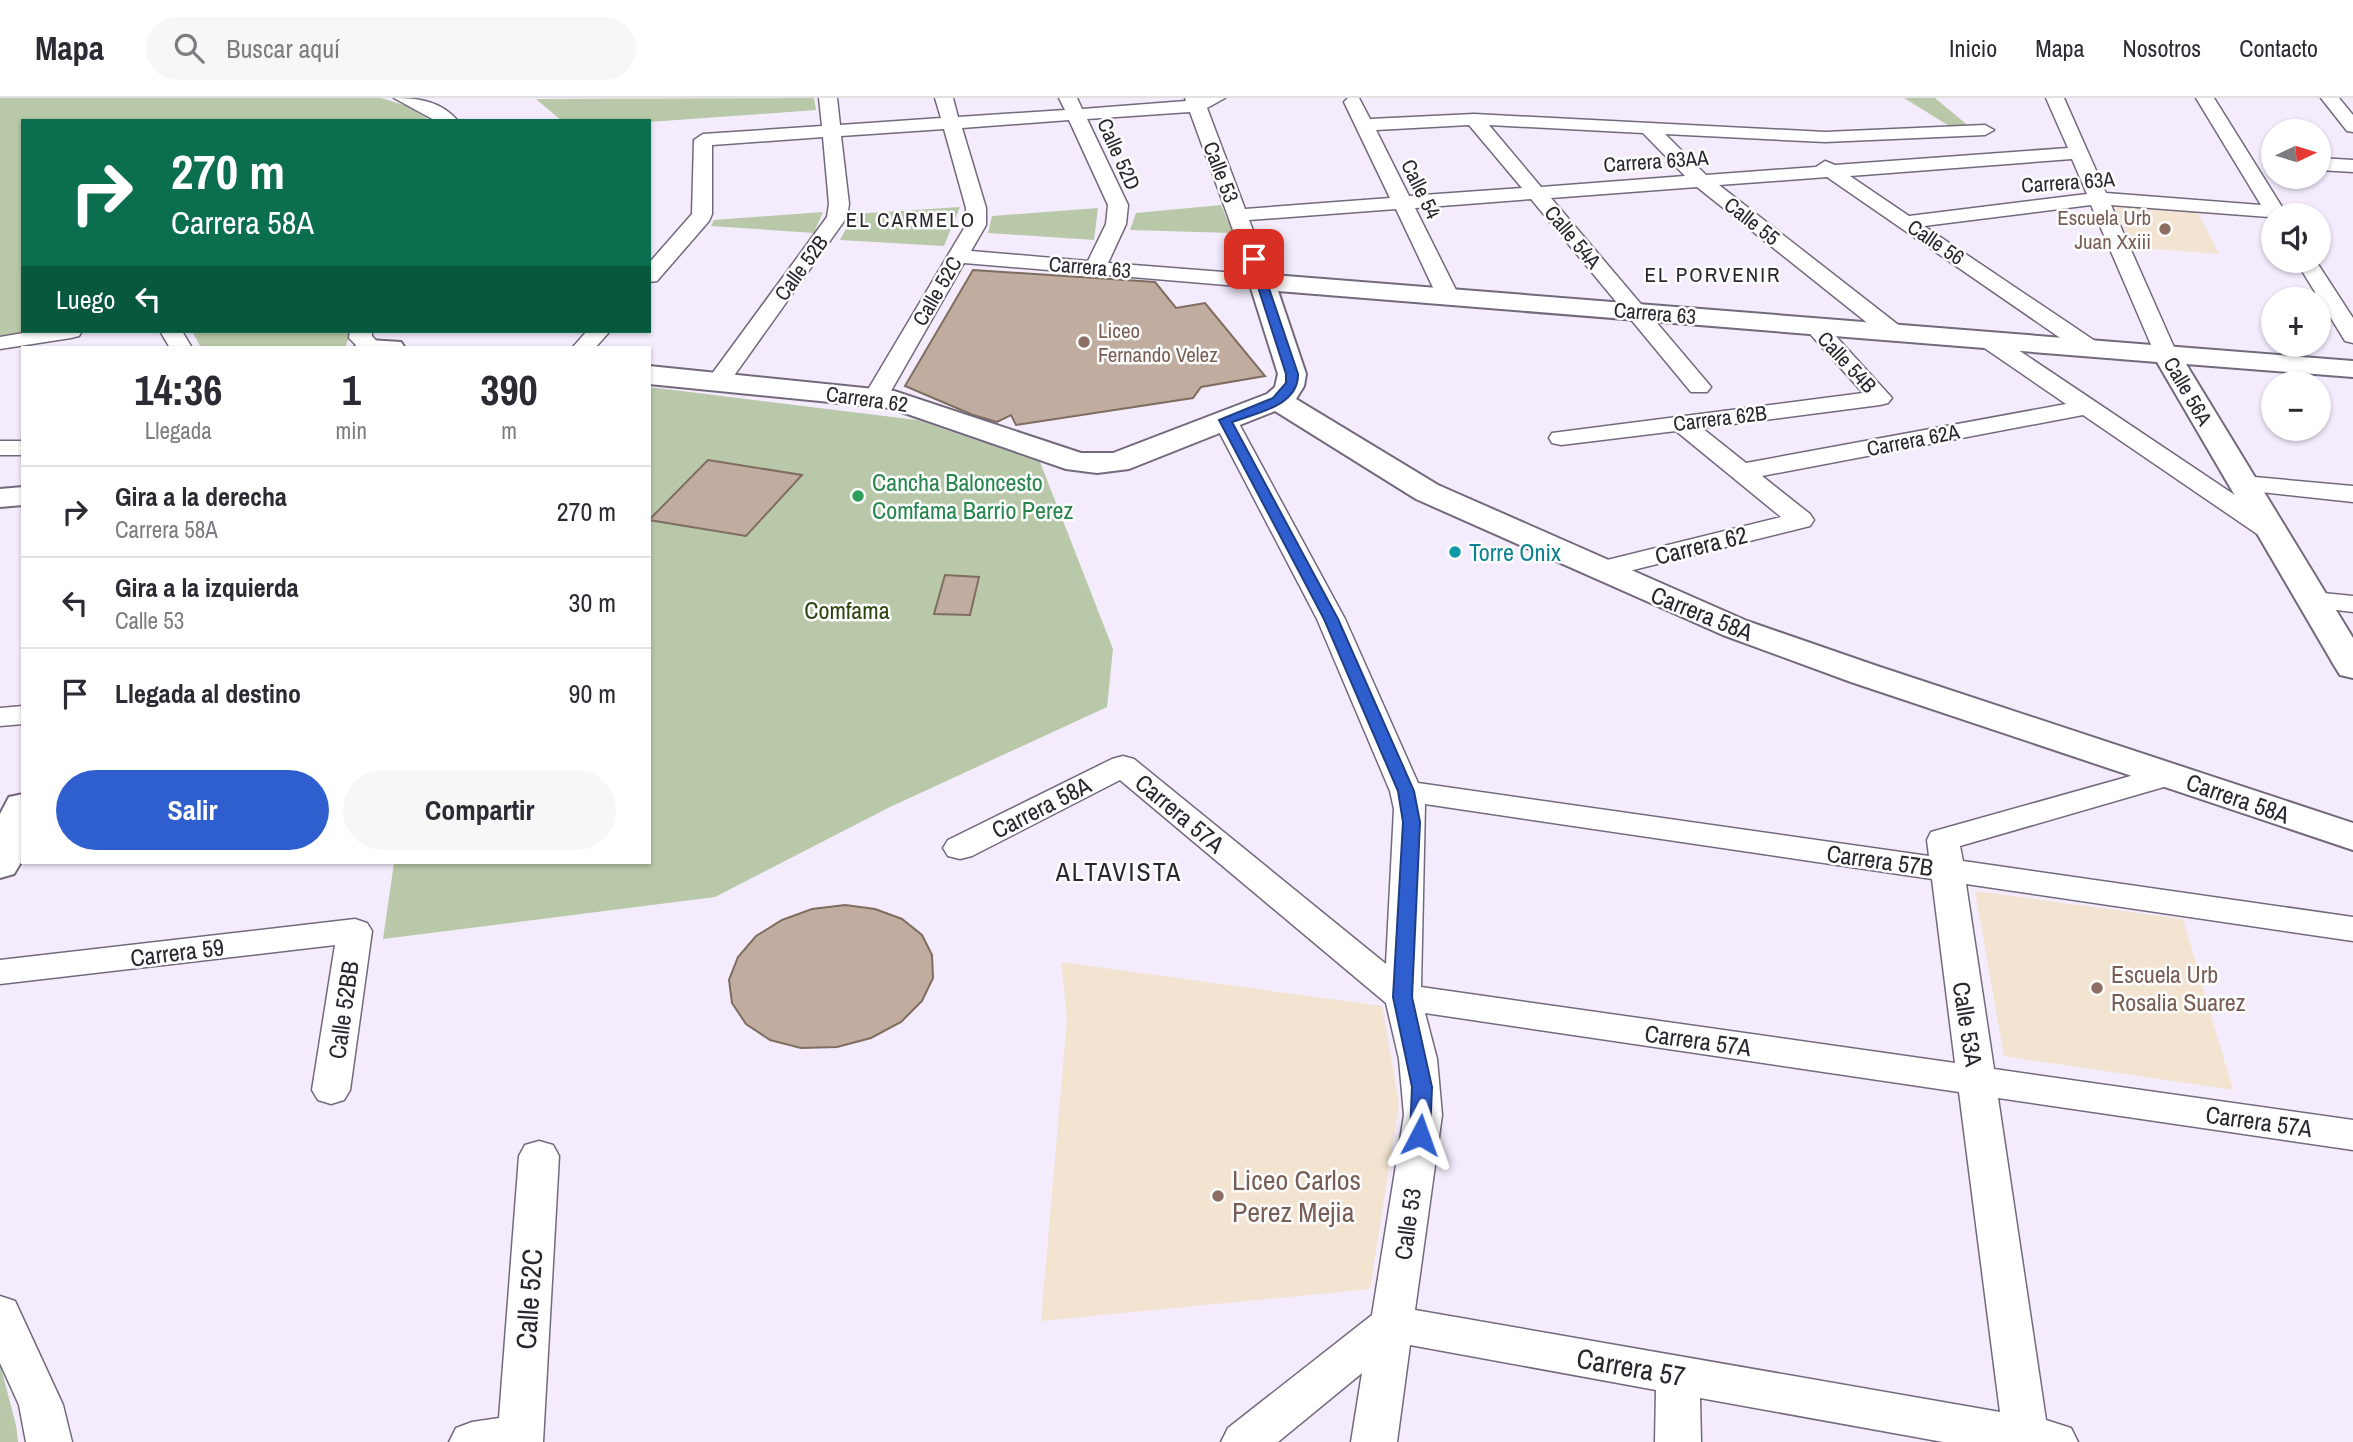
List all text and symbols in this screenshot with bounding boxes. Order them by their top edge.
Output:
search box [146,17,636,80]
text: Mapa [35,26,104,70]
icon: search [170,29,208,67]
text: Buscar aquí [226,31,340,66]
text: Inicio [1949,32,1997,64]
text: Mapa [2035,32,2084,64]
text: Nosotros [2122,32,2201,64]
text: Contacto [2239,32,2318,64]
street label: Calle 52D [1090,114,1148,194]
north arrow [2261,119,2331,189]
map controls [2261,119,2331,441]
street label: Calle 53 [1196,137,1246,207]
text: 270 m [171,138,285,204]
street label: Carrera 63AA [1602,143,1710,179]
icon: right [56,147,147,238]
street label: Calle 54 [1394,154,1448,224]
street label: Carrera 63A [2020,164,2116,200]
street label: Calle 55 [1718,190,1786,252]
street label: Calle 54A [1538,199,1608,275]
text: Carrera 58A [171,201,314,244]
place label: Escuela Urb Juan Xxiii [2057,203,2151,256]
button: sound [2261,203,2331,273]
district label: EL CARMELO [846,205,976,234]
street label: Calle 56 [1902,212,1970,272]
marker: Escuela Urb Juan Xxiii [2157,221,2173,237]
street label: Calle 52B [767,229,835,307]
pin [1224,229,1284,289]
icon: arrive [1235,240,1273,278]
street label: Carrera 63 [1048,249,1132,285]
street label: Calle 52C [906,251,968,331]
district label: EL PORVENIR [1645,260,1781,289]
icon: left [129,280,167,318]
text: Luego [56,282,115,317]
button: + [2261,287,2331,357]
street label: Carrera 63 [1613,295,1697,331]
place label: Liceo Fernando Velez [1098,316,1218,369]
street label: Calle 54B [1811,325,1883,399]
marker: Liceo Fernando Velez [1076,334,1092,350]
street label: Calle 56A [2157,351,2219,431]
text: 14:36 [134,362,222,418]
text: 1 [342,362,361,418]
text: 390 [480,362,538,418]
button: − [2261,371,2331,441]
street label: Carrera 62 [824,379,910,419]
street label: Carrera 62B [1672,398,1768,438]
text: Llegada [145,415,212,446]
text: min [336,415,367,446]
text: m [501,415,517,446]
street label: Carrera 62A [1864,417,1962,463]
place label: Cancha Baloncesto Comfama Barrio Perez [872,466,1073,526]
text: Gira a la derecha [115,479,287,514]
marker: Cancha Baloncesto Comfama Barrio Perez [850,488,866,504]
icon: right [56,493,94,531]
text: 270 m [557,494,616,529]
text: Carrera 58A [115,514,218,545]
street label: Carrera 62 [1651,518,1751,572]
place label: Torre Onix [1469,536,1561,568]
marker: Torre Onix [1447,544,1463,560]
text: Gira a la izquierda [115,570,299,605]
street label: Carrera 58A [1646,578,1758,648]
icon: left [56,584,94,622]
text: 30 m [569,585,616,620]
park label: Comfama [804,594,890,626]
text: Calle 53 [115,605,184,636]
icon: arrive [56,675,94,713]
text: Llegada al destino [115,676,301,711]
text: 90 m [569,676,616,711]
street label: Carrera 58A [2182,765,2295,831]
street label: Carrera 57A [1129,766,1232,860]
street label: Carrera 58A [986,768,1097,846]
button: Salir [56,770,329,850]
button: Compartir [343,770,616,850]
street label: Carrera 57B [1825,837,1935,883]
district label: ALTAVISTA [1055,854,1182,889]
street label: Carrera 59 [128,930,226,974]
place label: Escuela Urb Rosalia Suarez [2111,958,2246,1018]
street label: Calle 52BB [320,959,366,1061]
street label: Calle 53A [1946,979,1991,1069]
marker: Escuela Urb Rosalia Suarez [2089,980,2105,996]
street label: Carrera 57A [1643,1017,1754,1063]
position arrow [1383,1098,1457,1172]
street label: Carrera 57A [2204,1098,2315,1144]
place label: Liceo Carlos Perez Mejia [1232,1161,1361,1231]
street label: Calle 53 [1386,1186,1428,1262]
marker: Liceo Carlos Perez Mejia [1210,1188,1226,1204]
street label: Calle 52C [507,1247,551,1351]
street label: Carrera 57 [1574,1339,1688,1395]

